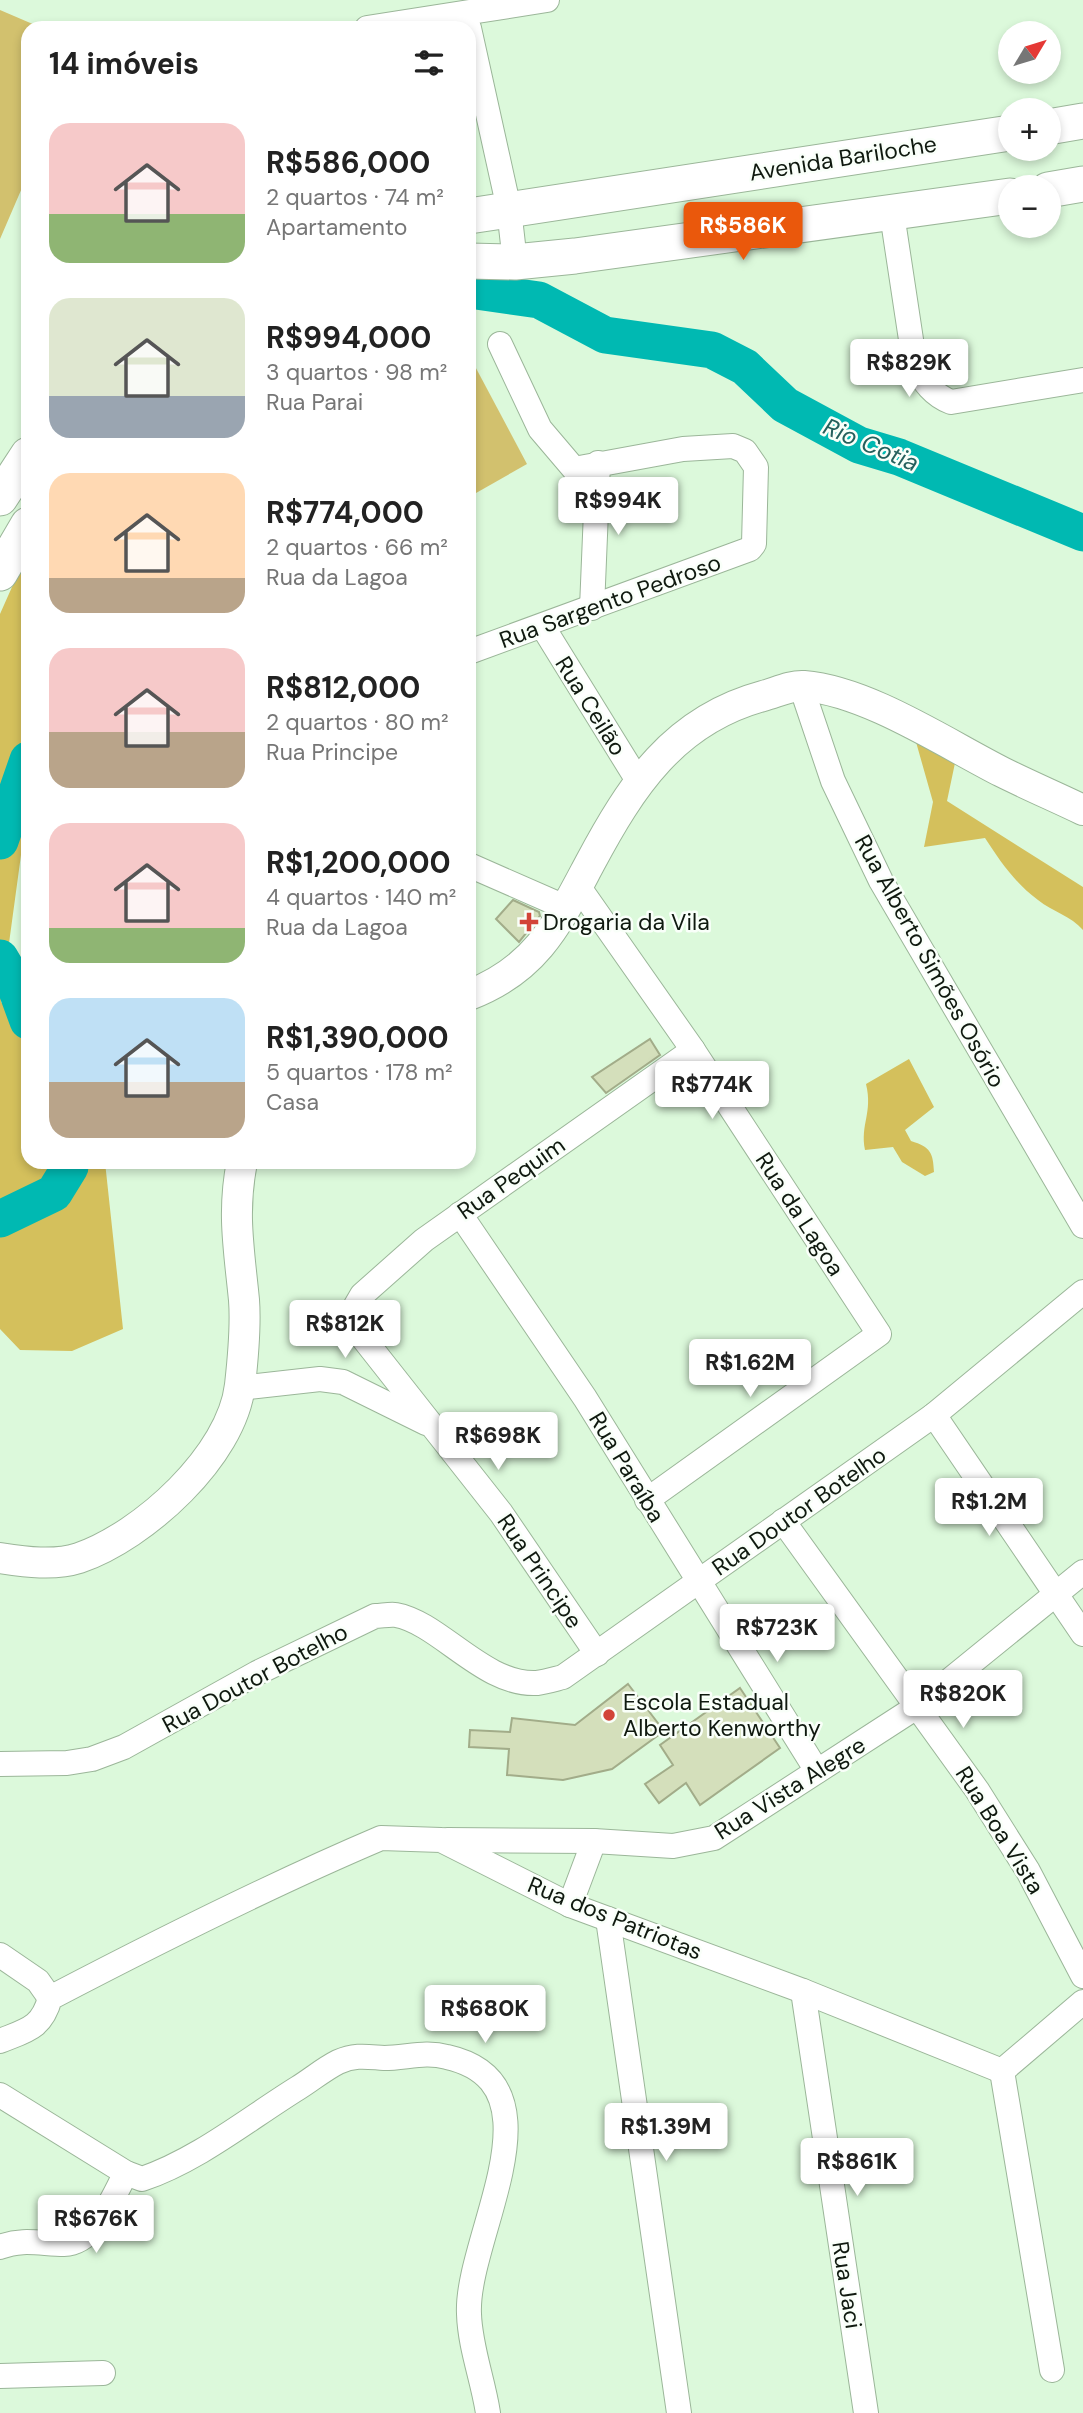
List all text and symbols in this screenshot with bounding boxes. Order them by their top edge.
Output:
north arrow [998,21,1060,84]
map controls [998,21,1061,238]
text: 14 imóveis [49,44,199,83]
icon: filters [410,44,448,82]
button: + [998,98,1061,161]
street label: Avenida Bariloche [747,128,939,188]
text: R$586,000 [266,143,430,182]
icon: home [105,151,189,235]
button: − [998,175,1061,238]
text: 2 quartos · 74 m² [266,182,444,212]
pin: R$586K [686,202,800,262]
text: R$586K [700,210,786,240]
text: Apartamento [266,212,407,242]
text: R$994,000 [266,318,431,357]
icon: home [105,326,189,410]
pin: R$829K [852,340,966,399]
text: R$829K [866,347,952,377]
text: 3 quartos · 98 m² [266,357,447,387]
text: Rua Parai [266,387,363,417]
water label: Rio Cotia [819,411,924,478]
pin: R$994K [561,477,675,537]
text: R$994K [574,485,662,515]
text: R$774,000 [266,493,424,532]
icon: home [105,501,189,585]
text: 2 quartos · 66 m² [266,532,448,562]
street label: Rua Sargento Pedroso [495,547,725,655]
text: Rua da Lagoa [266,562,408,592]
street label: Rua Ceilão [549,651,633,761]
text: R$812,000 [266,668,420,707]
icon: home [105,676,189,760]
text: 2 quartos · 80 m² [266,707,449,737]
text: Rua Principe [266,737,398,767]
street label: Rua Alberto Simões Osório [848,829,1012,1093]
text: R$1,200,000 [266,843,451,882]
icon: home [105,851,189,935]
text: 4 quartos · 140 m² [266,882,456,912]
place label: Drogaria da Vila [543,907,710,937]
text: Rua da Lagoa [266,912,408,942]
marker: Drogaria da Vila [521,914,537,930]
text: R$1,390,000 [266,1018,449,1057]
icon: home [105,1026,189,1110]
text: 5 quartos · 178 m² [266,1057,453,1087]
pin: R$774K [655,1062,769,1121]
text: R$774K [671,1069,753,1099]
text: Casa [266,1087,319,1117]
street label: Rua Pequim [451,1130,571,1226]
street label: Rua da Lagoa [749,1146,851,1282]
pin: R$812K [288,1300,402,1360]
text: R$812K [305,1308,385,1338]
pin: R$1.62M [685,1340,815,1399]
text: R$1.62M [705,1347,795,1377]
street label: Rua Paraíba [582,1406,672,1528]
pin: R$698K [441,1412,555,1472]
text: R$698K [455,1420,541,1450]
street label: Rua Doutor Botelho [706,1440,892,1582]
pin: R$1.2M [932,1478,1046,1538]
text: R$1.2M [951,1486,1027,1516]
street label: Rua Principe [491,1508,589,1634]
pin: R$723K [720,1604,834,1664]
text: R$723K [736,1612,818,1642]
street label: Rua Doutor Botelho [157,1616,353,1740]
pin: R$820K [906,1670,1020,1730]
text: R$820K [919,1678,1007,1708]
place label: Escola Estadual Alberto Kenworthy [623,1687,821,1743]
marker: Escola Estadual Alberto Kenworthy [601,1707,617,1723]
street label: Rua Vista Alegre [709,1730,871,1846]
street label: Rua Boa Vista [949,1761,1051,1899]
street label: Rua dos Patriotas [523,1869,707,1967]
pin: R$680K [428,1986,542,2045]
text: R$680K [441,1993,529,2023]
pin: R$1.39M [601,2104,731,2163]
text: R$1.39M [621,2111,711,2141]
pin: R$861K [800,2138,914,2198]
text: R$861K [817,2146,897,2176]
pin: R$676K [39,2196,153,2255]
text: R$676K [54,2203,138,2233]
street label: Rua Jaci [825,2239,869,2331]

